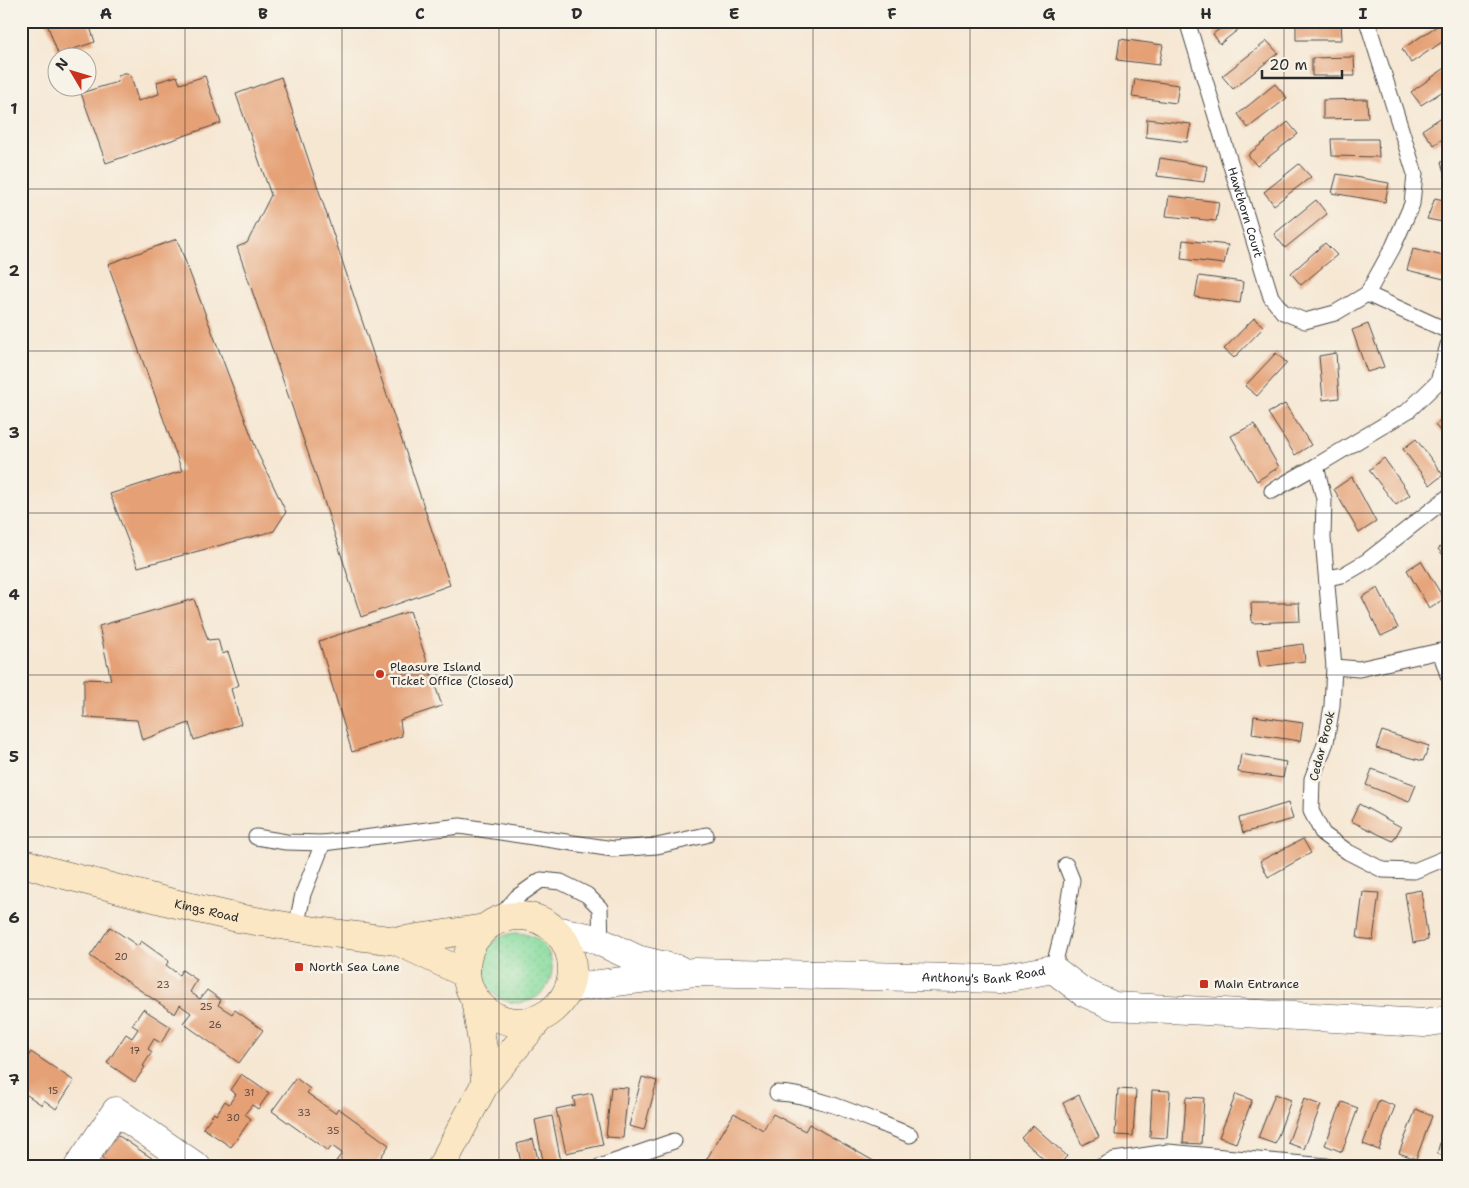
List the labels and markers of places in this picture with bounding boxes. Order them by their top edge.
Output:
place label: Pleasure Island Ticket Office (Closed) [390,659,513,689]
marker: Pleasure Island Ticket Office (Closed) [374,668,386,680]
place label: North Sea Lane [309,959,400,975]
marker: North Sea Lane [293,961,305,973]
place label: Main Entrance [1214,976,1300,992]
marker: Main Entrance [1198,978,1210,990]

